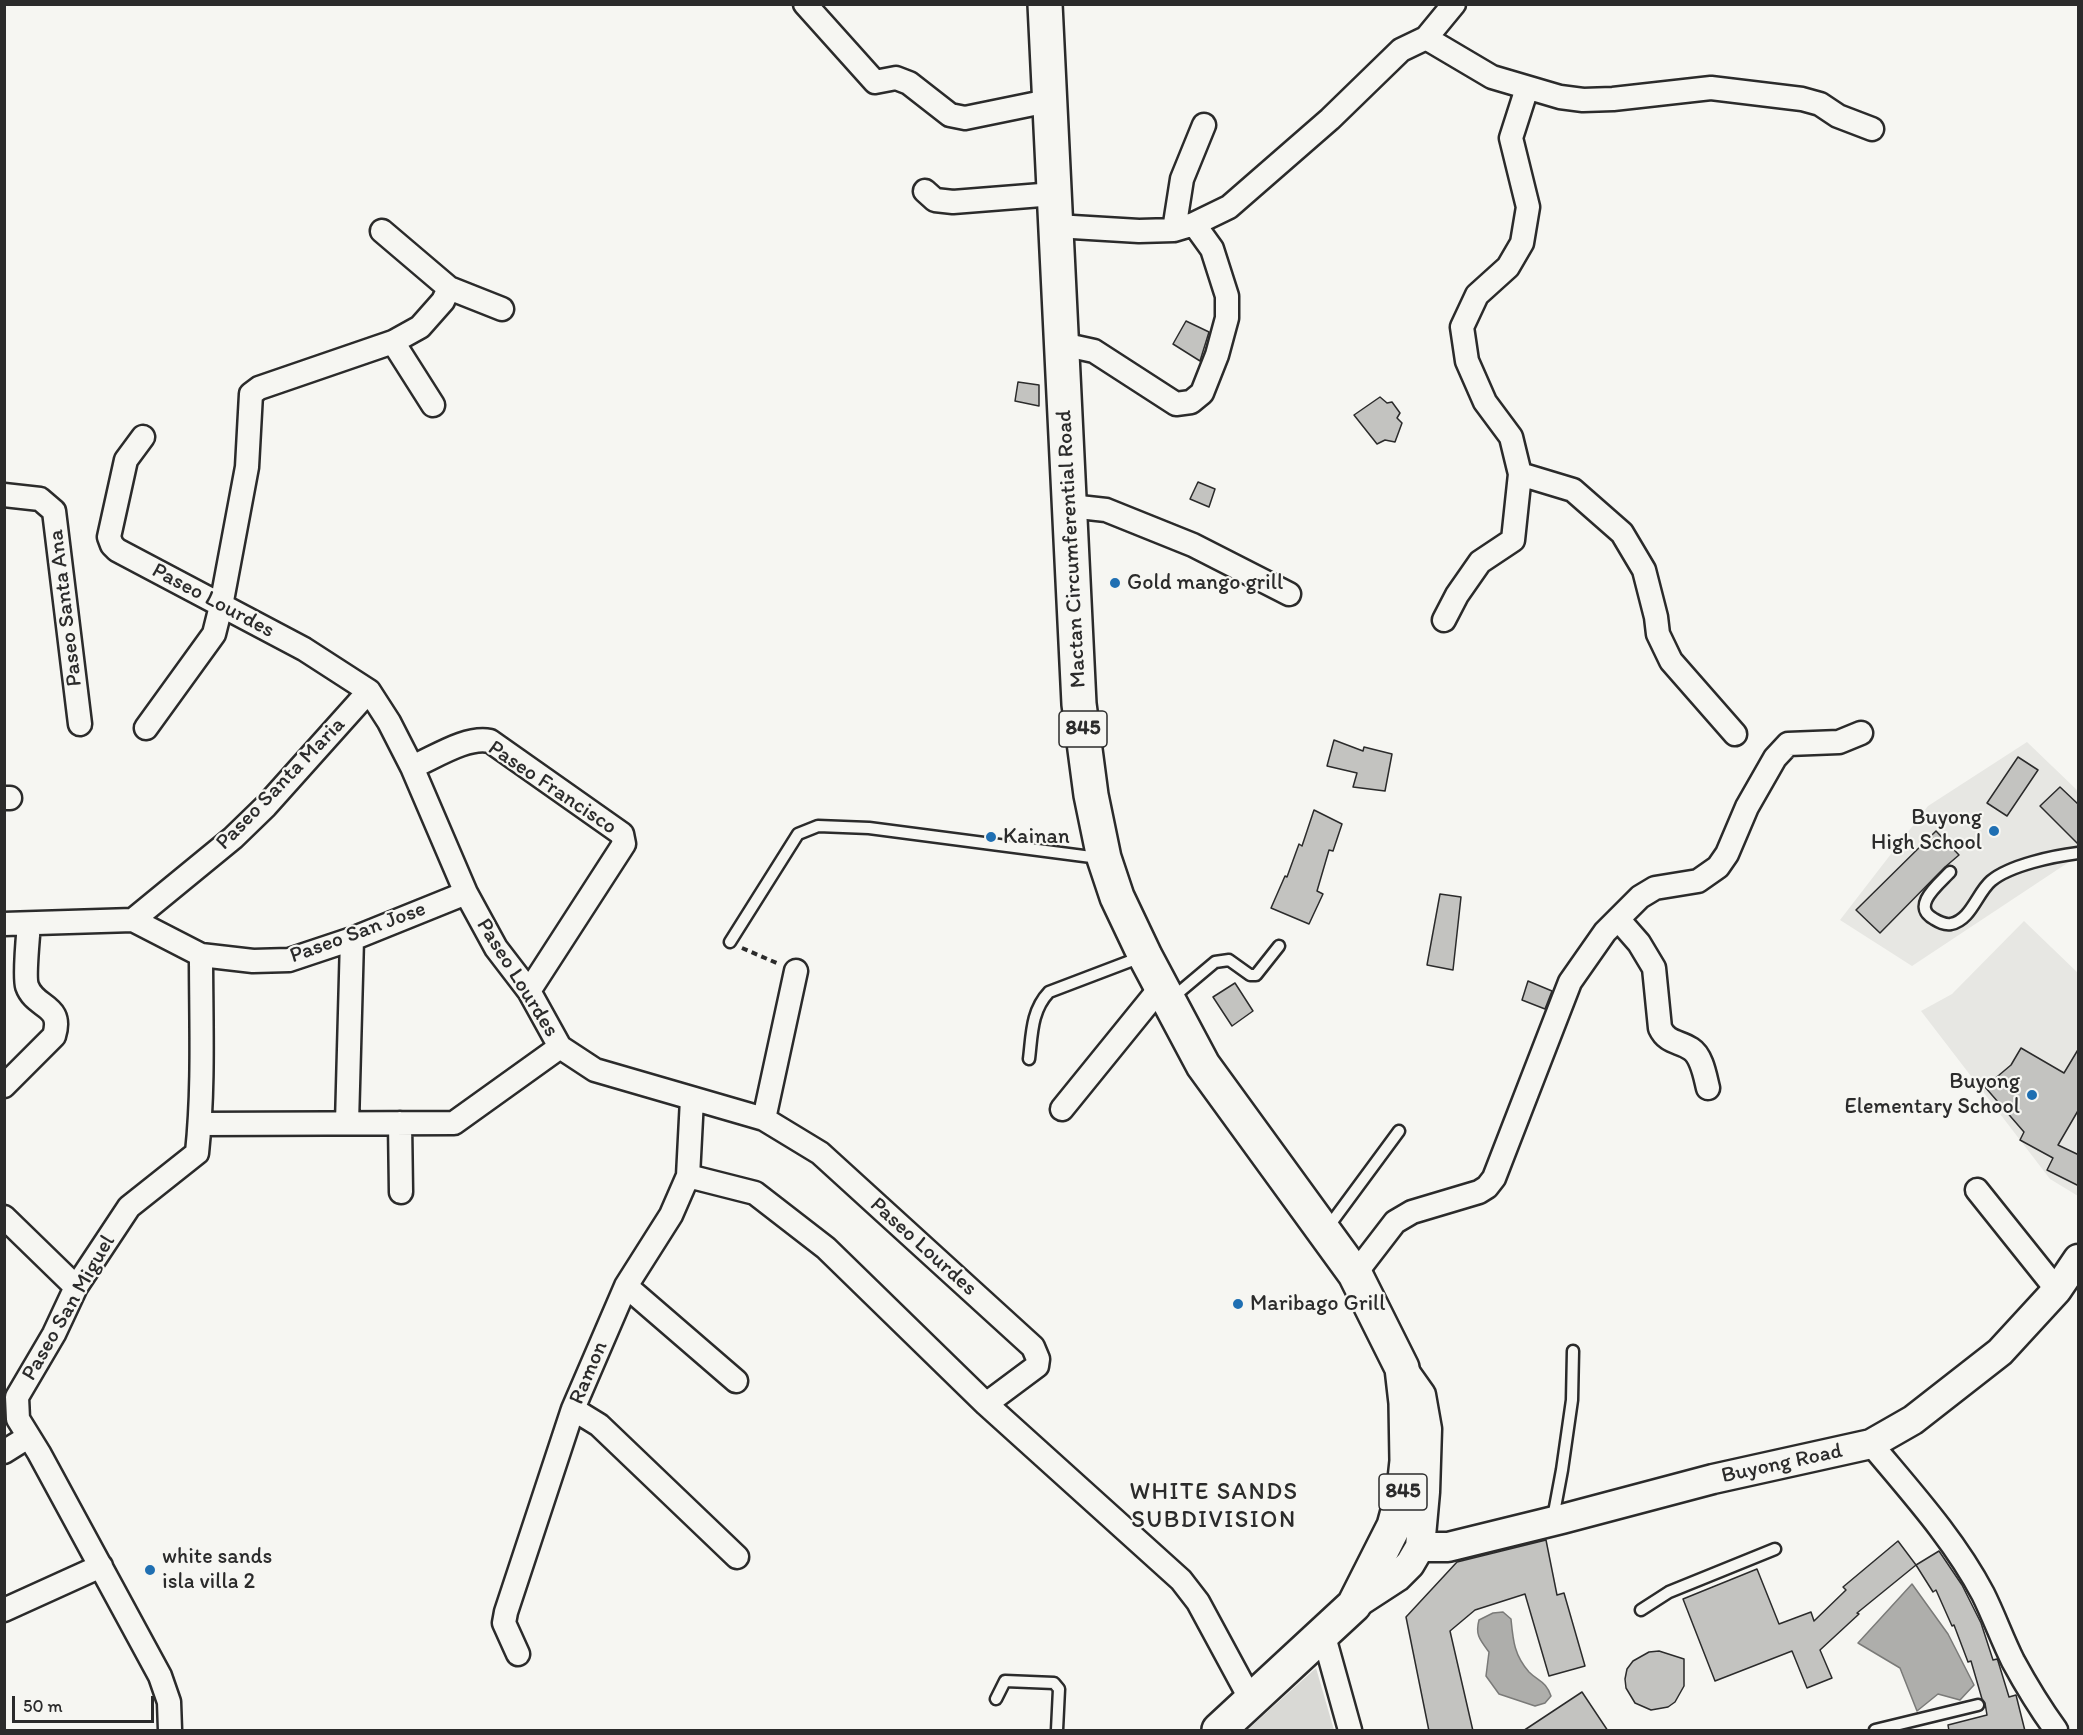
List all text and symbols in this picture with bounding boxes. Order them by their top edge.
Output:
street label: Mactan Circumferential Road [1052,409,1092,689]
street label: Paseo Santa Ana [43,528,89,688]
street label: Paseo Lourdes [147,558,279,644]
place label: Gold mango grill [1127,570,1283,596]
marker: Gold mango grill [1108,576,1122,590]
road number: 845 [1059,711,1107,747]
street label: Paseo Santa Maria [211,712,351,856]
street label: Paseo Francisco [483,735,621,841]
place label: Buyong High School [1871,805,1982,856]
place label: Kainan [1003,824,1070,850]
marker: Buyong High School [1987,824,2001,838]
marker: Kainan [984,830,998,844]
street label: Paseo San Jose [286,896,430,970]
street label: Paseo Lourdes [470,914,564,1042]
place label: Buyong Elementary School [1845,1069,2020,1120]
marker: Buyong Elementary School [2025,1088,2039,1102]
street label: Paseo Lourdes [864,1192,982,1302]
street label: Paseo San Miguel [17,1230,121,1386]
place label: Maribago Grill [1250,1291,1385,1317]
marker: Maribago Grill [1231,1297,1245,1311]
street label: Ramon [564,1337,614,1409]
street label: Buyong Road [1719,1438,1845,1490]
road number: 845 [1379,1474,1427,1510]
district label: WHITE SANDS SUBDIVISION [1129,1479,1299,1535]
place label: white sands isla villa 2 [162,1544,272,1596]
marker: white sands isla villa 2 [143,1563,157,1577]
scale bar [15,1684,158,1722]
text: 50 m [23,1695,63,1717]

